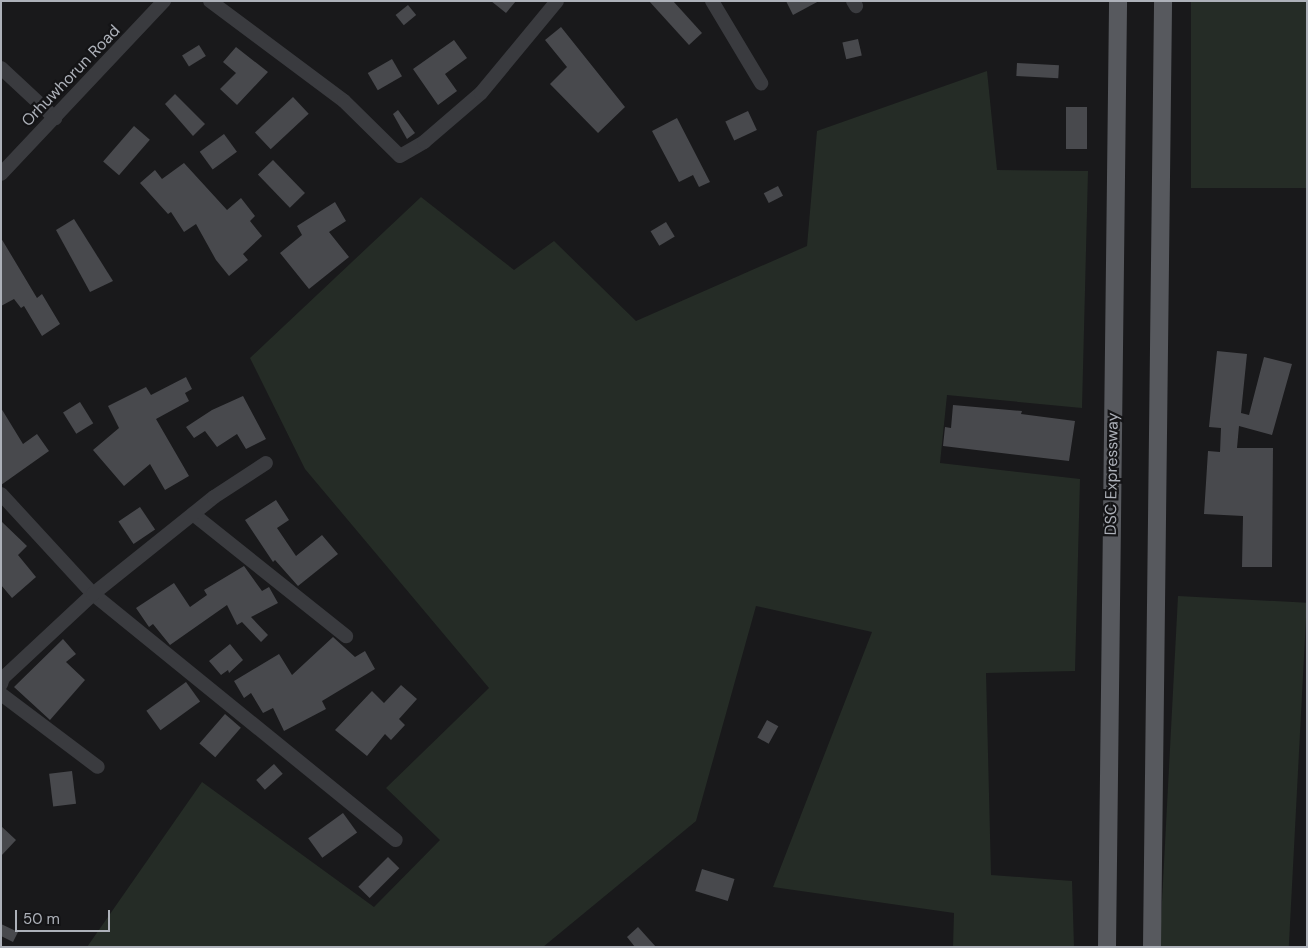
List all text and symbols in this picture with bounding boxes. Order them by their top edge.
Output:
street label: Orhuwhorun Road [18,21,124,131]
street label: DSC Expressway [1101,412,1123,536]
scale bar [18,900,112,932]
text: 50 m [23,909,60,929]

